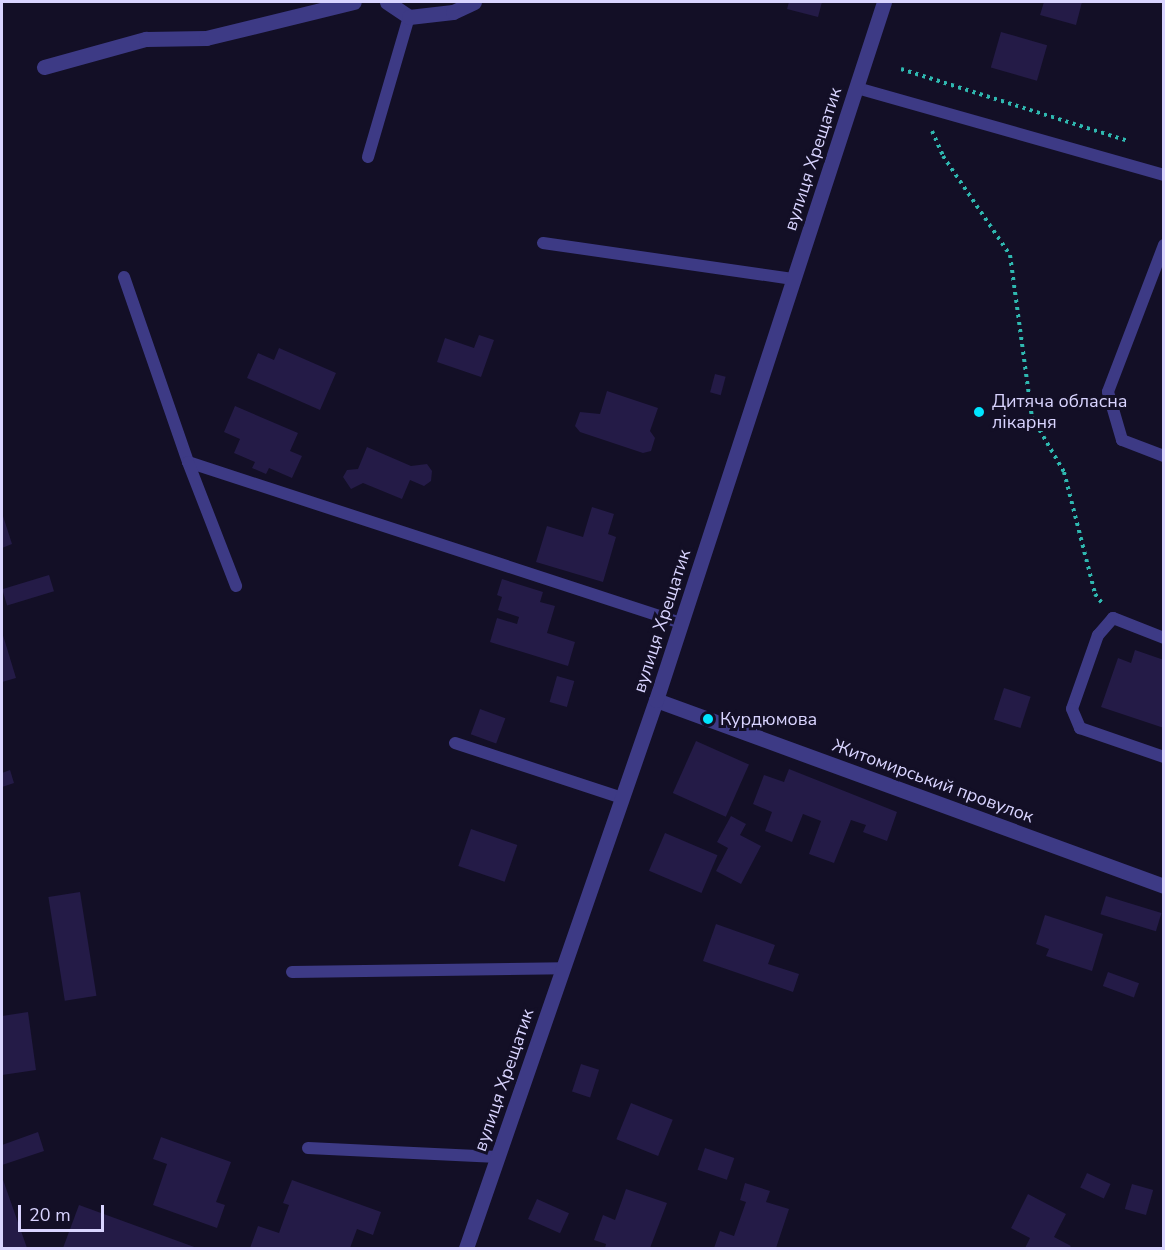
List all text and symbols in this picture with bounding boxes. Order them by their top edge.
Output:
street label: вулиця Хрещатик [780,85,846,233]
place label: Дитяча обласна лікарня [992,391,1127,434]
marker: Дитяча обласна лікарня [970,403,988,421]
street label: вулиця Хрещатик [629,547,695,695]
place label: Курдюмова [720,708,817,730]
marker: Курдюмова [701,712,715,726]
street label: Житомирський провулок [829,735,1037,827]
street label: вулиця Хрещатик [469,1006,539,1154]
scale bar [21,1193,106,1231]
text: 20 m [29,1203,71,1227]

